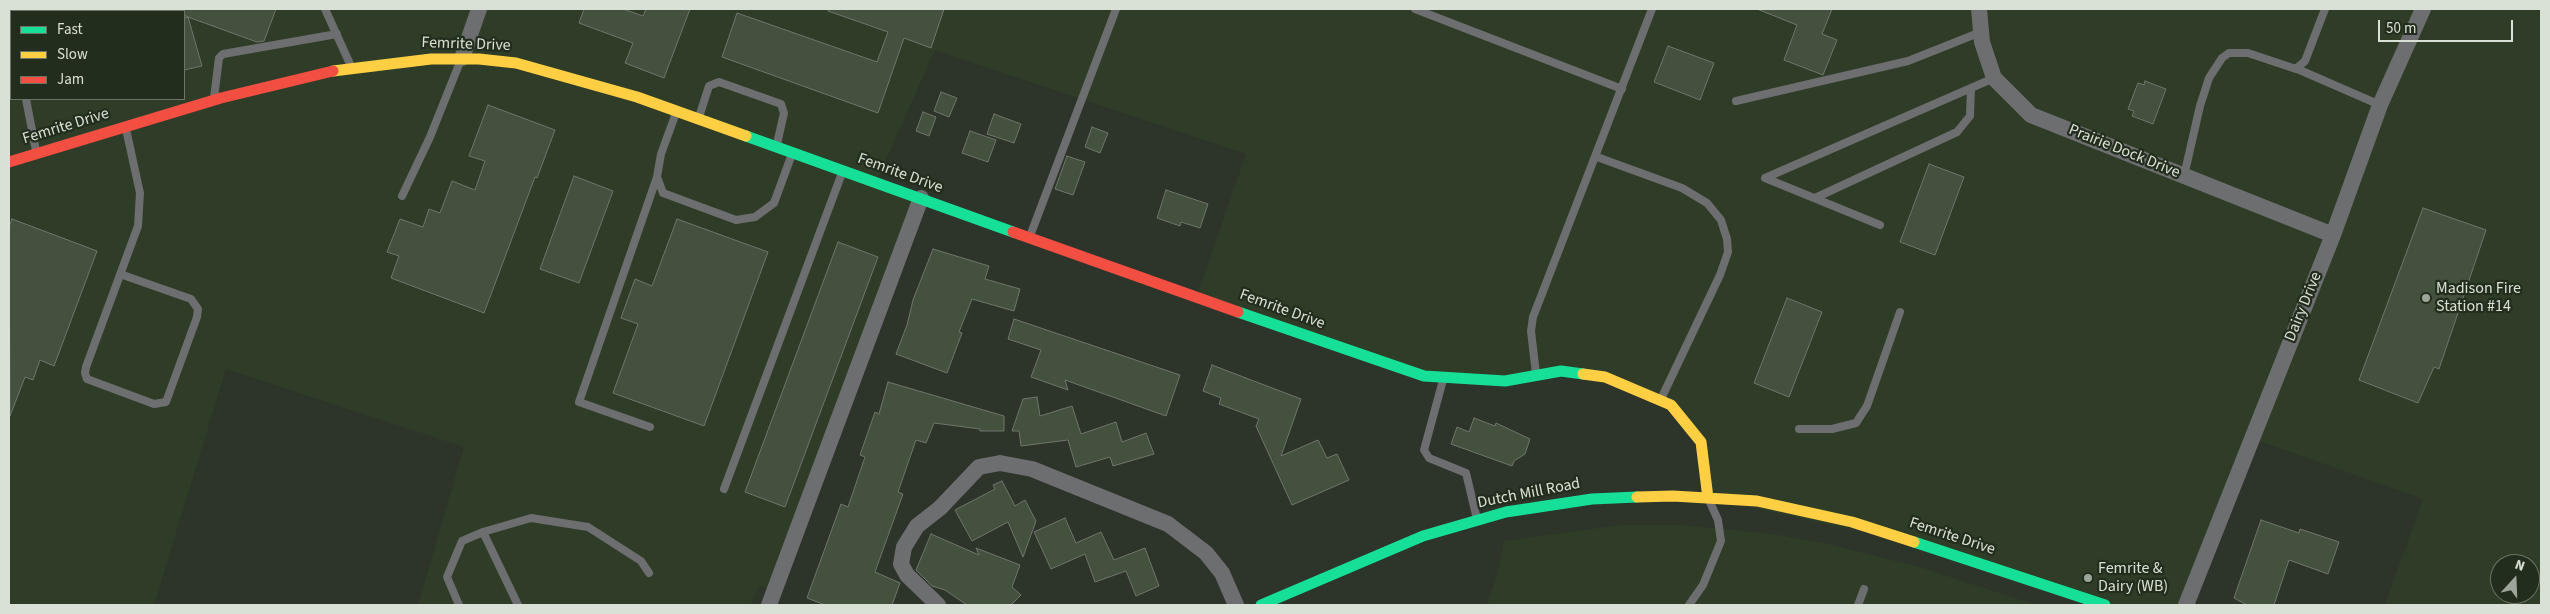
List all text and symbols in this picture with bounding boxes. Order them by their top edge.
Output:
legend [10,10,185,100]
scale bar [2380,10,2515,42]
text: 50 m [2386,18,2416,39]
text: Fast [57,19,83,40]
street label: Femrite Drive [421,34,511,56]
text: Slow [57,44,88,65]
text: Jam [57,69,84,90]
street label: Femrite Drive [20,105,112,149]
street label: Prairie Dock Drive [2065,121,2183,183]
street label: Femrite Drive [855,150,945,198]
street label: Dairy Drive [2281,269,2327,345]
place label: Madison Fire Station #14 [2436,279,2521,317]
street label: Femrite Drive [1237,286,1327,334]
marker: Madison Fire Station #14 [2420,292,2432,304]
street label: Dutch Mill Road [1476,475,1582,513]
street label: Femrite Drive [1907,514,1997,560]
north arrow [2490,554,2540,604]
text: N [2512,555,2528,577]
place label: Femrite & Dairy (WB) [2098,559,2168,597]
marker: Femrite & Dairy (WB) [2082,572,2094,584]

